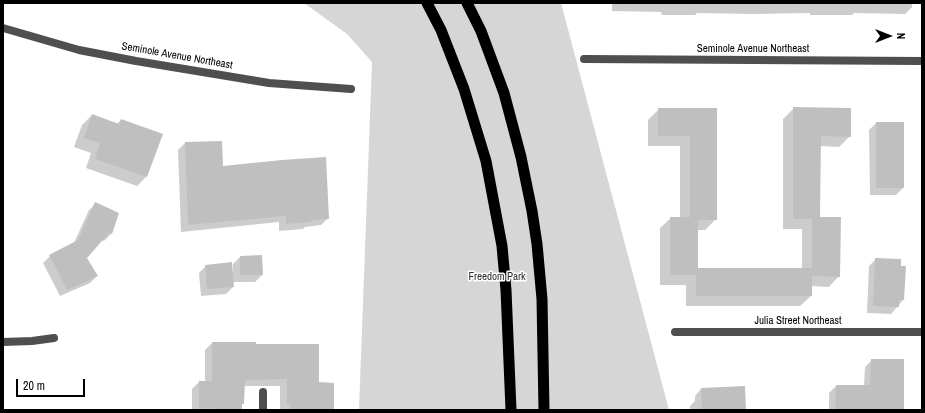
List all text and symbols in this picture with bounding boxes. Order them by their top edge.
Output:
north arrow [869,16,909,56]
text: N [894,33,908,39]
street label: Seminole Avenue Northeast [120,40,234,72]
street label: Seminole Avenue Northeast [697,42,809,56]
park label: Freedom Park [468,270,526,284]
street label: Julia Street Northeast [754,314,842,328]
scale bar [18,371,87,397]
text: 20 m [23,378,45,394]

